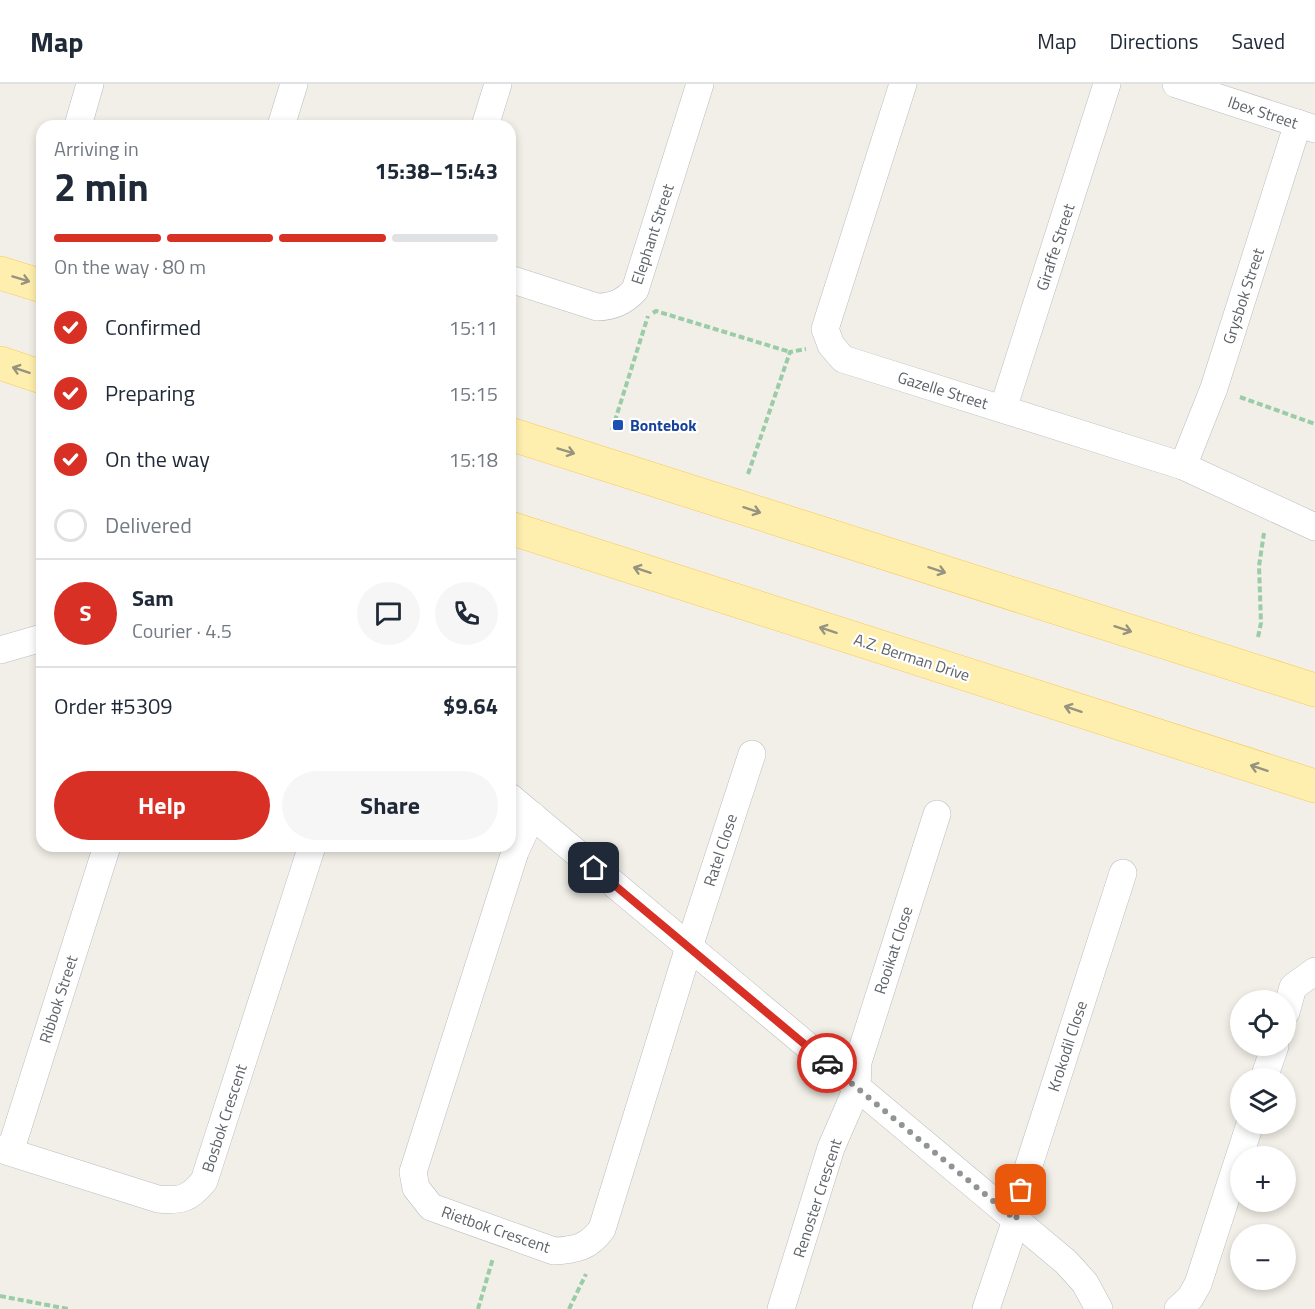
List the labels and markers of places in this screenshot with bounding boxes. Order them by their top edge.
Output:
place label: Bontebok [630,413,697,437]
marker: Bontebok [611,418,625,432]
pin [568,842,619,893]
pin [995,1164,1046,1215]

